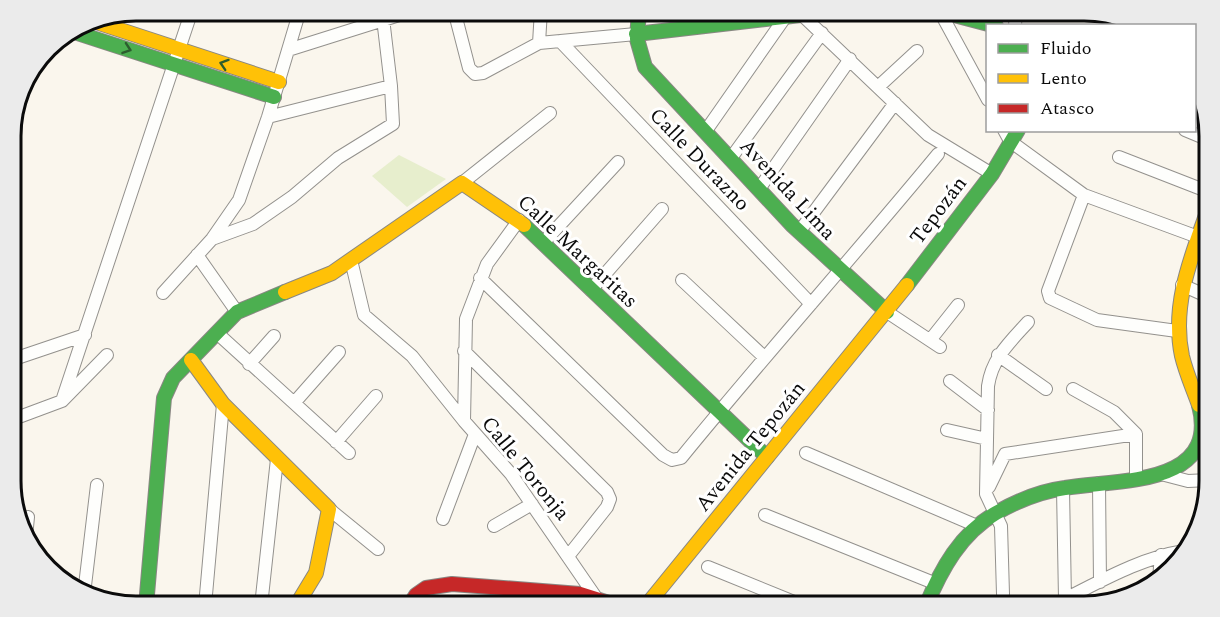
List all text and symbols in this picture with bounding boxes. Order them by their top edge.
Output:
legend [986,24,1196,132]
text: Fluido [1040,35,1092,62]
one-way arrow [121,42,131,55]
one-way arrow [219,59,230,71]
text: Lento [1040,65,1087,92]
text: Atasco [1040,95,1094,122]
street label: Calle Durazno [641,101,757,219]
street label: Avenida Lima [732,132,844,248]
street label: Tepozán [902,169,975,252]
street label: Calle Margaritas [510,187,645,316]
street label: Avenida Tepozán [688,374,814,519]
street label: Calle Toronja [473,409,578,528]

